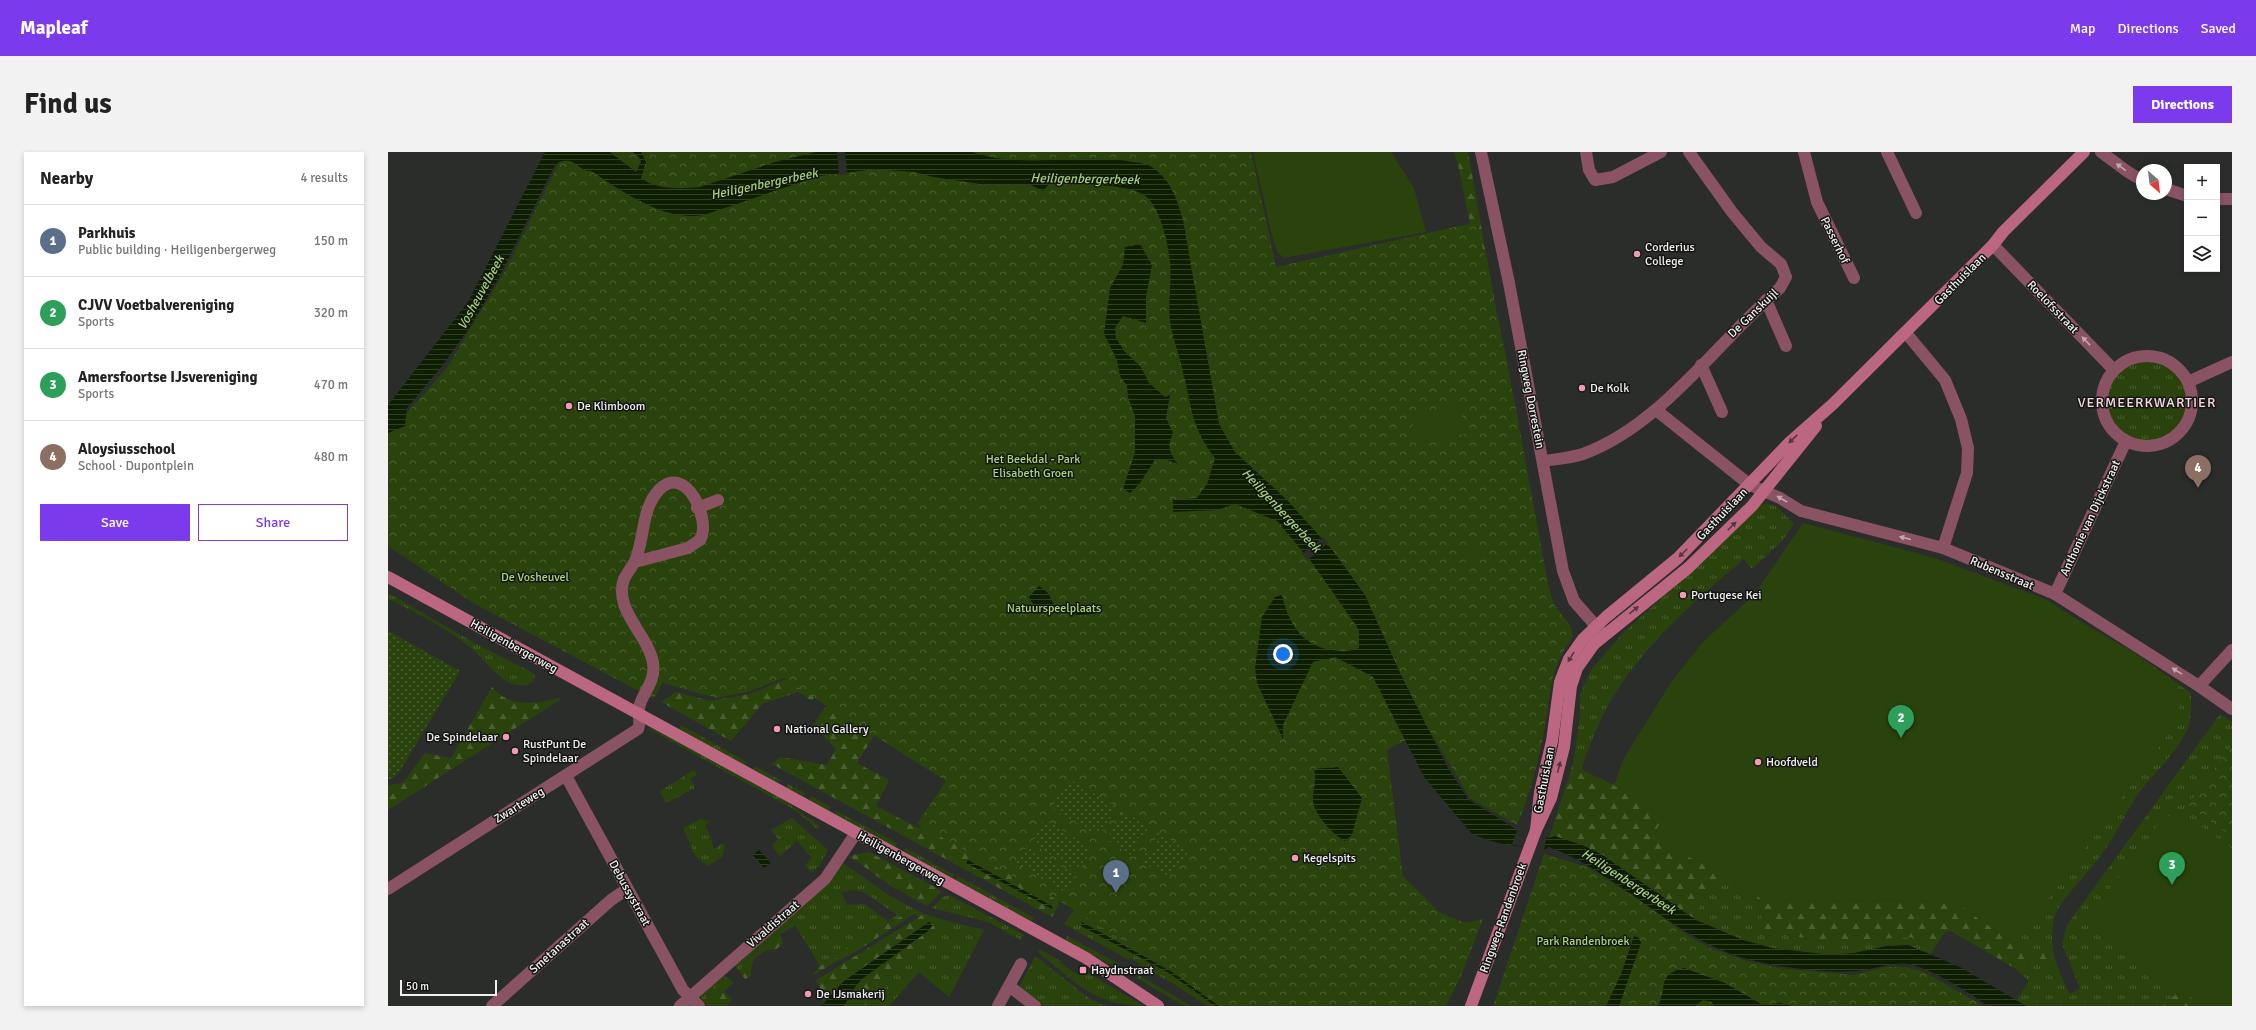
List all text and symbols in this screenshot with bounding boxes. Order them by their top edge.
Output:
text: Mapleaf [20,16,88,40]
text: Map [2070,20,2096,37]
text: Directions [2118,20,2179,37]
text: Saved [2201,20,2236,37]
button: Directions [2133,86,2232,123]
text: Find us [24,87,112,121]
one-way arrow [2115,163,2126,171]
north arrow [2136,164,2172,200]
map controls [2184,164,2220,272]
button: + [2184,164,2220,200]
water label: Heiligenbergerbeek [709,165,821,203]
text: Nearby [40,168,93,189]
text: 4 results [300,170,348,186]
water label: Heiligenbergerbeek [1030,170,1141,188]
button: − [2184,200,2220,236]
street label: Passerhof [1817,214,1853,267]
text: Parkhuis [78,224,136,242]
text: 1 [49,233,57,249]
text: 150 m [314,233,348,249]
button: layers [2184,236,2220,272]
place label: Corderius College [1645,240,1695,269]
text: Public building · Heiligenbergerweg [78,242,276,258]
marker: Corderius College [1632,249,1642,259]
street label: Gasthuislaan [1931,250,1989,308]
water label: Vosheuvelbeek [454,251,509,332]
street label: Roelofsstraat [2024,278,2082,337]
street label: De Ganskuijl [1725,285,1782,341]
text: CJVV Voetbalvereniging [78,296,234,314]
text: 2 [49,305,57,321]
text: 320 m [314,305,348,321]
text: Sports [78,314,114,330]
one-way arrow [2081,336,2091,346]
street label: Ringweg Dorrestein [1514,348,1547,450]
text: Amersfoortse IJsvereniging [78,368,258,386]
text: 3 [49,377,57,393]
text: 470 m [314,377,348,393]
place label: De Kolk [1590,381,1629,396]
marker: De Kolk [1577,383,1587,393]
text: Sports [78,386,114,402]
district label: VERMEERKWARTIER [2078,394,2216,411]
place label: De Klimboom [577,399,645,414]
marker: De Klimboom [564,401,574,411]
one-way arrow [1788,435,1798,444]
text: Aloysiusschool [78,440,175,458]
text: 4 [49,449,57,465]
text: 480 m [314,449,348,465]
park label: Het Beekdal - Park Elisabeth Groen [986,452,1080,481]
pin: 4 [2185,455,2211,488]
text: School · Dupontplein [78,458,194,474]
street label: Anthonie van Dijckstraat [2057,458,2124,579]
water label: Heiligenbergerbeek [1238,465,1325,557]
street label: Gasthuislaan [1694,485,1751,544]
one-way arrow [1776,496,1788,503]
button: Save [40,504,190,541]
button: Share [198,504,348,541]
one-way arrow [1727,521,1737,531]
one-way arrow [1899,535,1911,541]
one-way arrow [1679,548,1688,558]
street label: Rubensstraat [1968,553,2036,594]
park label: De Vosheuvel [501,570,570,585]
place label: Portugese Kei [1691,588,1762,603]
marker: Portugese Kei [1678,590,1688,600]
park label: Natuurspeelplaats [1007,601,1101,616]
one-way arrow [1628,606,1639,615]
street label: Heiligenbergerweg [467,616,560,677]
your location [1273,644,1293,664]
one-way arrow [1567,651,1574,663]
one-way arrow [2171,668,2183,675]
pin: 2 [1888,705,1914,738]
place label: National Gallery [785,722,869,737]
marker: National Gallery [772,724,782,734]
place label: De Spindelaar [426,730,499,745]
marker: De Spindelaar [501,732,511,742]
place label: RustPunt De Spindelaar [523,737,586,766]
marker: RustPunt De Spindelaar [510,746,520,756]
street label: Gasthuislaan [1531,746,1558,814]
place label: Hoofdveld [1766,755,1818,770]
marker: Hoofdveld [1753,757,1763,767]
one-way arrow [1557,761,1563,774]
street label: Zwarteweg [491,784,547,827]
street label: Heiligenbergerweg [854,828,947,889]
water label: Heiligenbergerbeek [1578,845,1680,919]
place label: Kegelspits [1303,851,1356,866]
pin: 3 [2159,852,2185,885]
marker: Kegelspits [1290,853,1300,863]
street label: Debussystraat [605,858,654,929]
pin: 1 [1103,860,1129,893]
street label: Ringweg-Randenbroek [1477,861,1530,975]
street label: Vivaldistraat [744,898,803,951]
street label: Smetanastraat [526,916,592,977]
park label: Park Randenbroek [1536,934,1630,949]
place label: Haydnstraat [1091,963,1153,978]
marker: Haydnstraat [1078,965,1088,975]
scale bar [400,978,497,997]
text: 50 m [406,980,429,993]
place label: De IJsmakerij [816,987,885,1002]
marker: De IJsmakerij [803,989,813,999]

